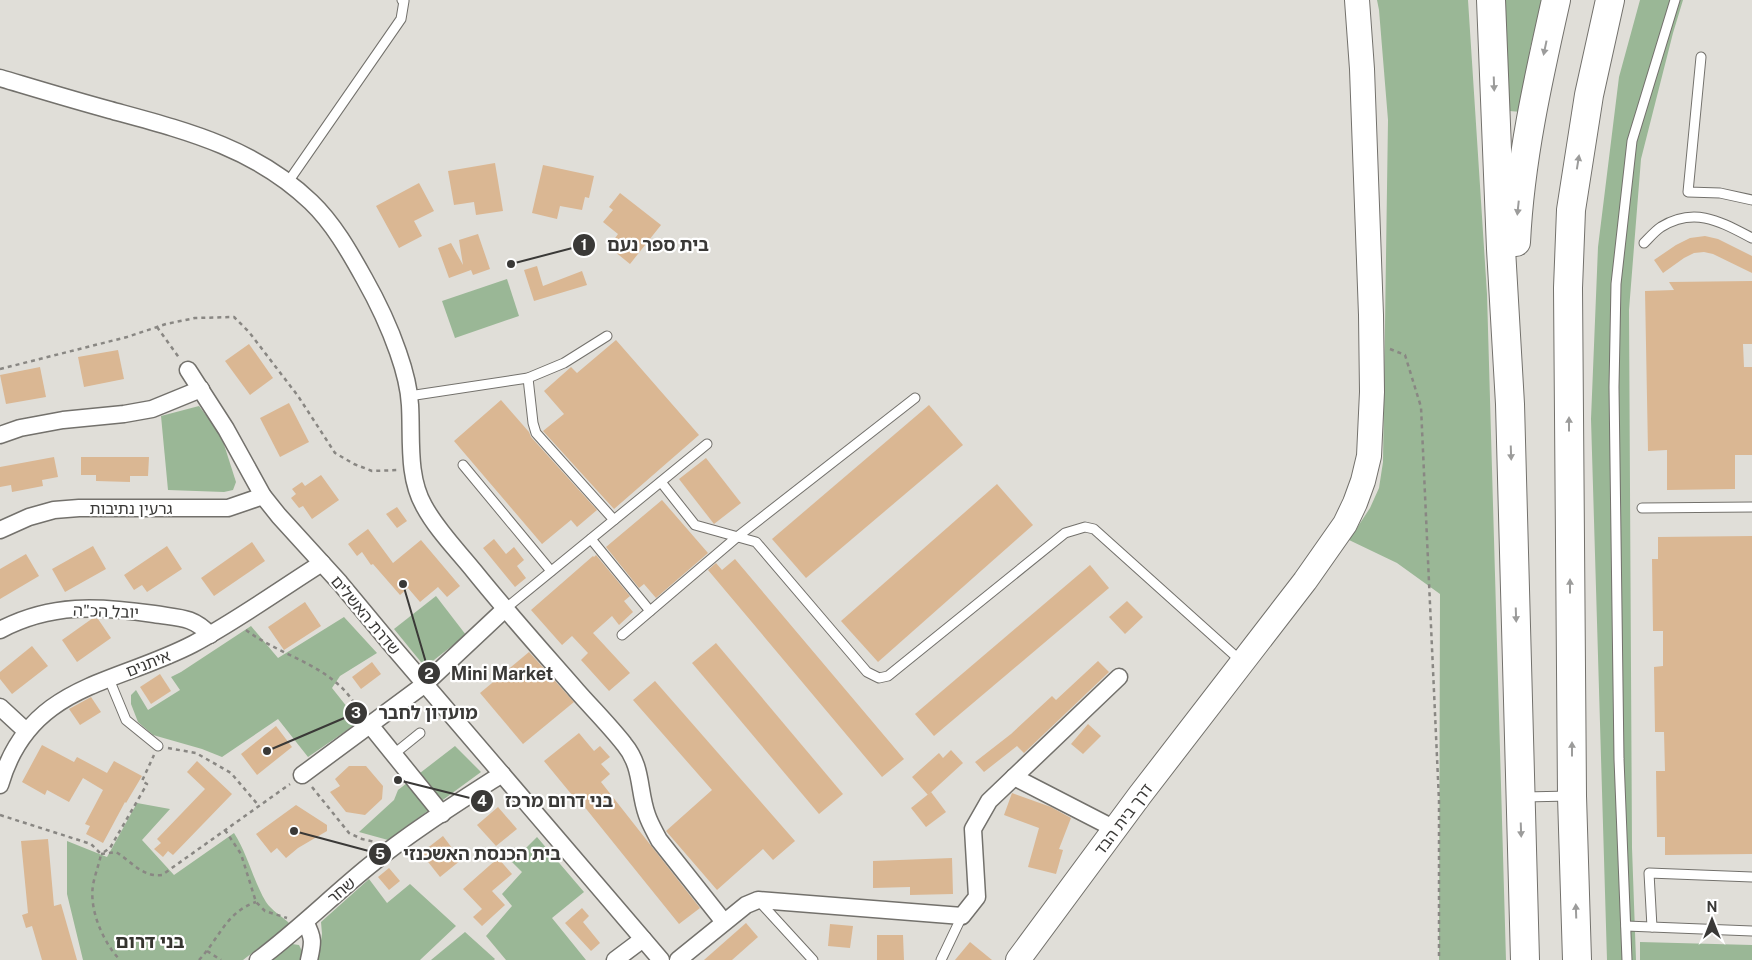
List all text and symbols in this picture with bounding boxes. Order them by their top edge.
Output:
one-way arrow [1541,40,1549,55]
one-way arrow [1490,76,1498,92]
one-way arrow [1575,154,1583,170]
one-way arrow [1514,200,1522,216]
callout: בית ספר נעם [572,228,719,261]
text: בית ספר נעם [607,234,709,255]
text: 1 [581,236,587,253]
one-way arrow [1565,416,1573,432]
one-way arrow [1507,445,1515,461]
street label: גרעין נתיבות [89,499,173,518]
street label: שדרת האשלים [327,572,404,659]
one-way arrow [1566,578,1574,594]
street label: יובל הכ"ה [73,601,139,622]
one-way arrow [1512,607,1520,623]
street label: איתנים [123,646,173,681]
callout: Mini Market [416,657,564,690]
text: Mini Market [451,663,553,684]
text: 2 [424,665,434,682]
callout: מועדון לחבר [343,697,488,730]
text: מועדון לחבר [378,702,478,723]
text: 3 [351,704,361,721]
one-way arrow [1568,741,1576,757]
street label: דרך בית הבד [1090,779,1157,859]
callout: בני דרום מרכז [470,784,623,817]
text: בני דרום מרכז [505,790,613,811]
text: 4 [477,792,487,809]
one-way arrow [1517,822,1525,838]
callout: בית הכנסת האשכנזי [368,837,571,870]
text: בית הכנסת האשכנזי [403,843,561,864]
text: 5 [375,845,385,862]
street label: שחר [324,873,359,908]
north arrow [1687,895,1737,945]
text: N [1707,899,1717,915]
one-way arrow [1571,903,1579,919]
district label: בני דרום [115,930,185,952]

